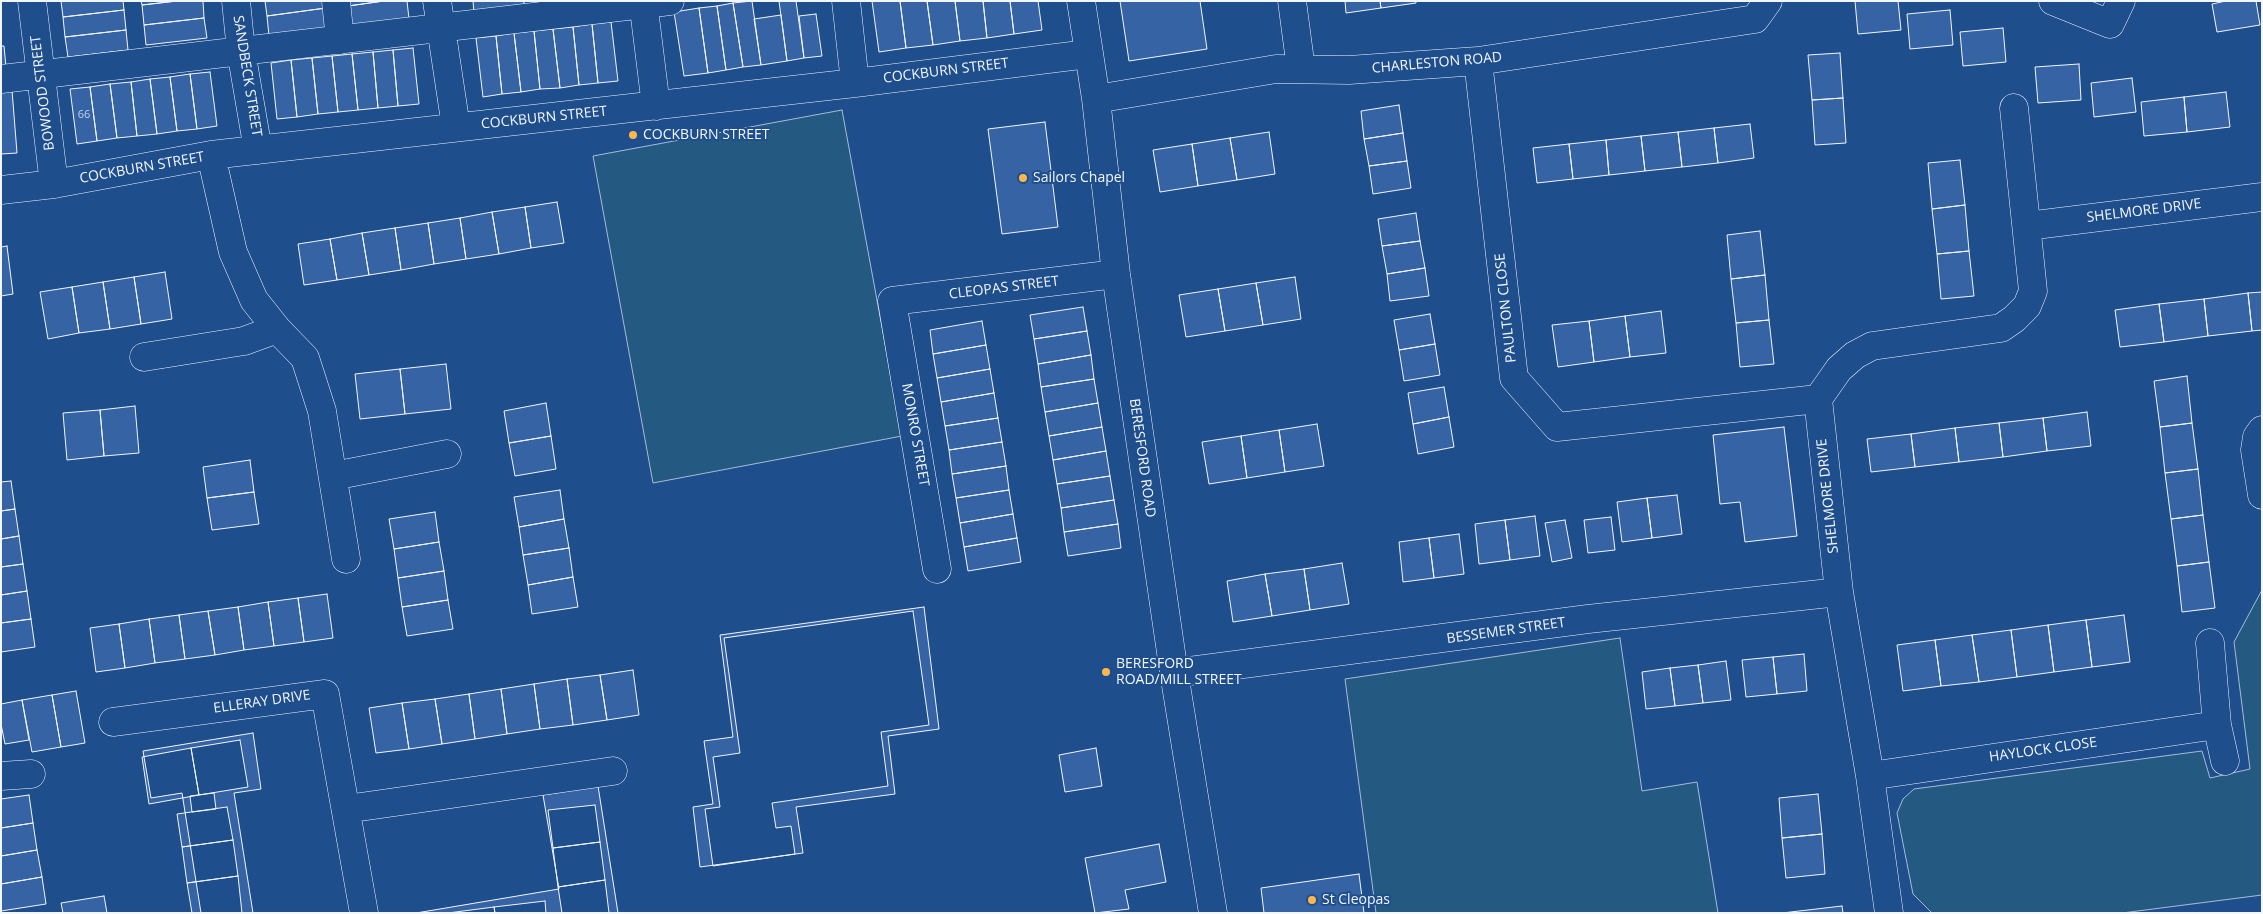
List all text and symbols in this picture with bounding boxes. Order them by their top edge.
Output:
street label: SANDBECK STREET [229,14,265,138]
street label: BOWOOD STREET [28,35,58,151]
street label: CHARLESTON ROAD [1371,49,1503,77]
street label: COCKBURN STREET [882,55,1010,87]
street label: COCKBURN STREET [480,103,608,133]
house number: 66 [78,108,90,122]
place label: COCKBURN STREET [643,127,769,143]
marker: COCKBURN STREET [627,129,639,141]
street label: COCKBURN STREET [78,149,206,187]
place label: Sailors Chapel [1033,170,1125,186]
marker: Sailors Chapel [1017,172,1029,184]
street label: SHELMORE DRIVE [2086,196,2202,226]
street label: PAULTON CLOSE [1492,252,1520,364]
street label: CLEOPAS STREET [948,273,1060,303]
street label: MONRO STREET [898,382,932,488]
street label: BERESFORD ROAD [1125,397,1159,519]
street label: SHELMORE DRIVE [1814,438,1842,554]
street label: BESSEMER STREET [1445,614,1567,648]
place label: BERESFORD ROAD/MILL STREET [1116,656,1242,689]
marker: BERESFORD ROAD/MILL STREET [1100,666,1112,678]
street label: ELLERAY DRIVE [212,687,312,717]
street label: HAYLOCK CLOSE [1988,734,2098,766]
place label: St Cleopas [1322,892,1390,908]
marker: St Cleopas [1306,894,1318,906]

